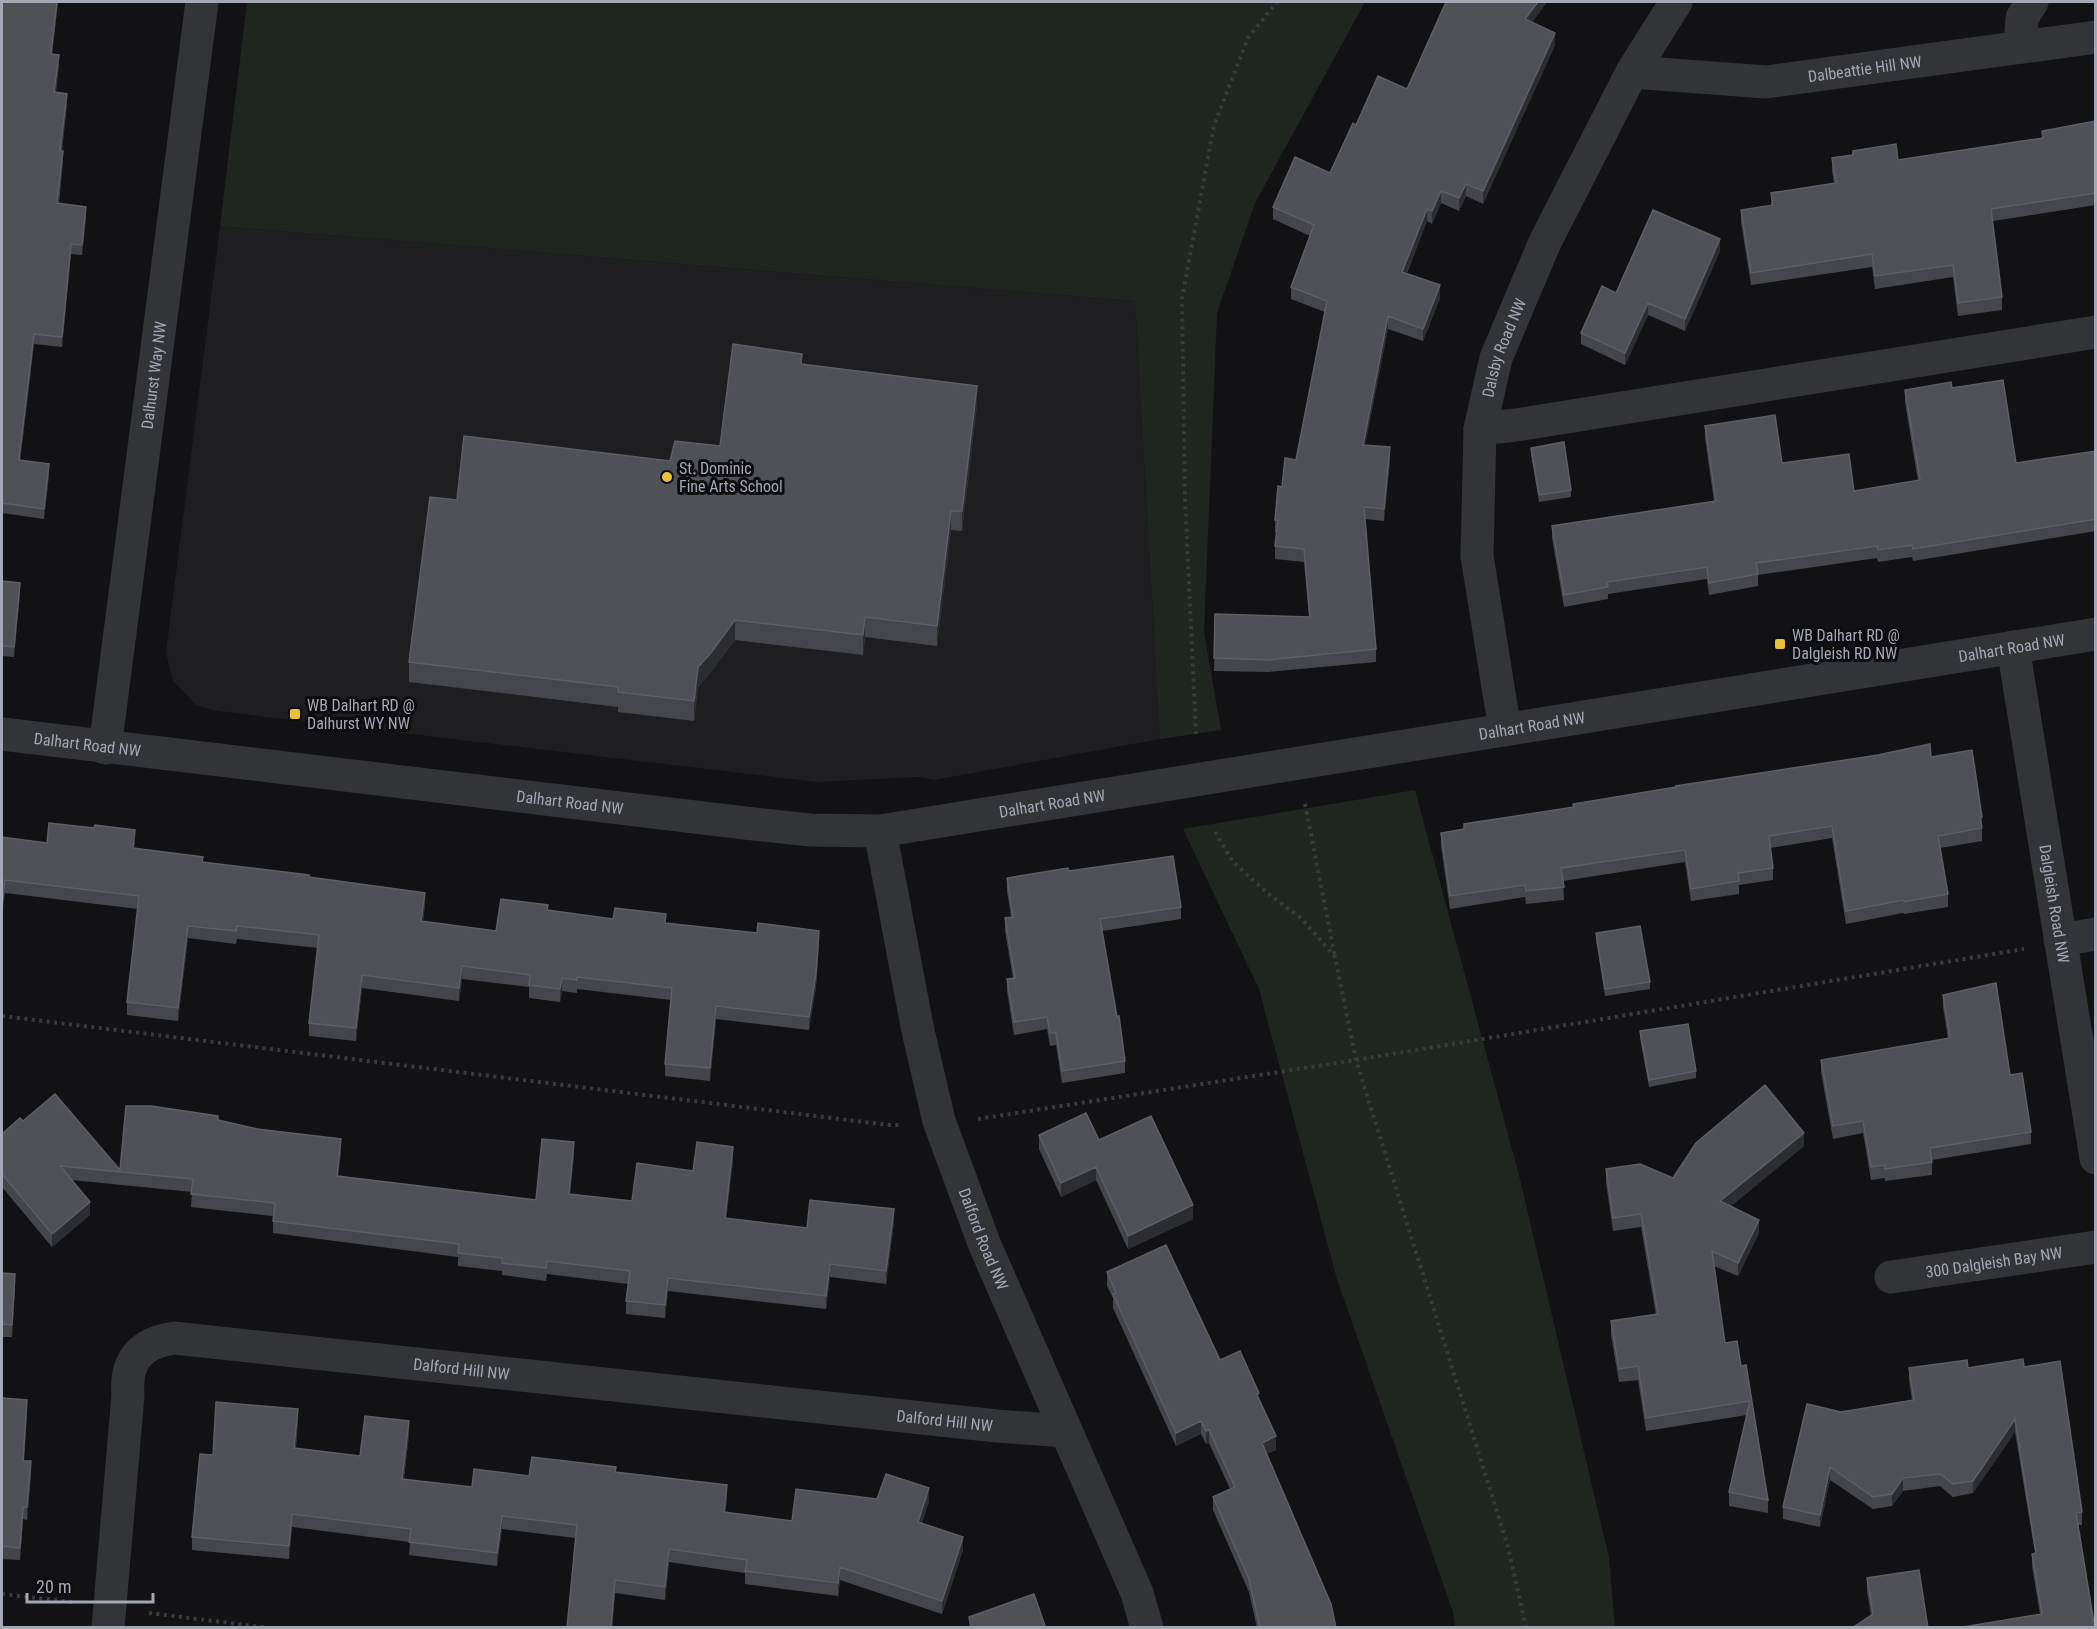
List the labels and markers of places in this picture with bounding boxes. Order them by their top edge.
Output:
place label: St. Dominic Fine Arts School [679,459,783,496]
marker: St. Dominic Fine Arts School [660,470,674,484]
place label: WB Dalhart RD @ Dalgleish RD NW [1792,626,1900,663]
marker: WB Dalhart RD @ Dalgleish RD NW [1773,637,1787,651]
place label: WB Dalhart RD @ Dalhurst WY NW [307,696,415,733]
marker: WB Dalhart RD @ Dalhurst WY NW [288,707,302,721]

